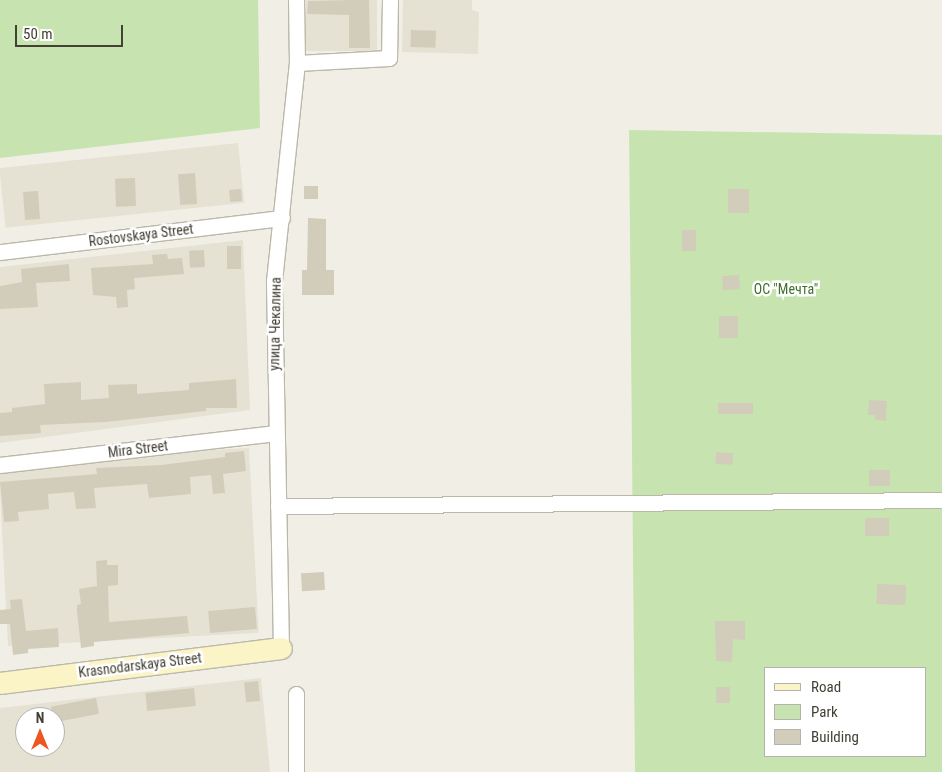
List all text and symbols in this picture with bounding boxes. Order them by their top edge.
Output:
scale bar [18,15,125,47]
text: 50 m [23,25,53,43]
street label: Rostovskaya Street [88,220,194,250]
street label: улица Чекалина [266,277,284,371]
park label: ОС "Мечта" [754,281,818,297]
street label: Mira Street [107,437,169,461]
street label: Krasnodarskaya Street [77,649,203,681]
legend [764,667,927,757]
text: Road [811,678,841,696]
text: Park [811,703,838,721]
north arrow [15,707,65,757]
text: N [36,710,44,726]
text: Building [811,728,859,746]

